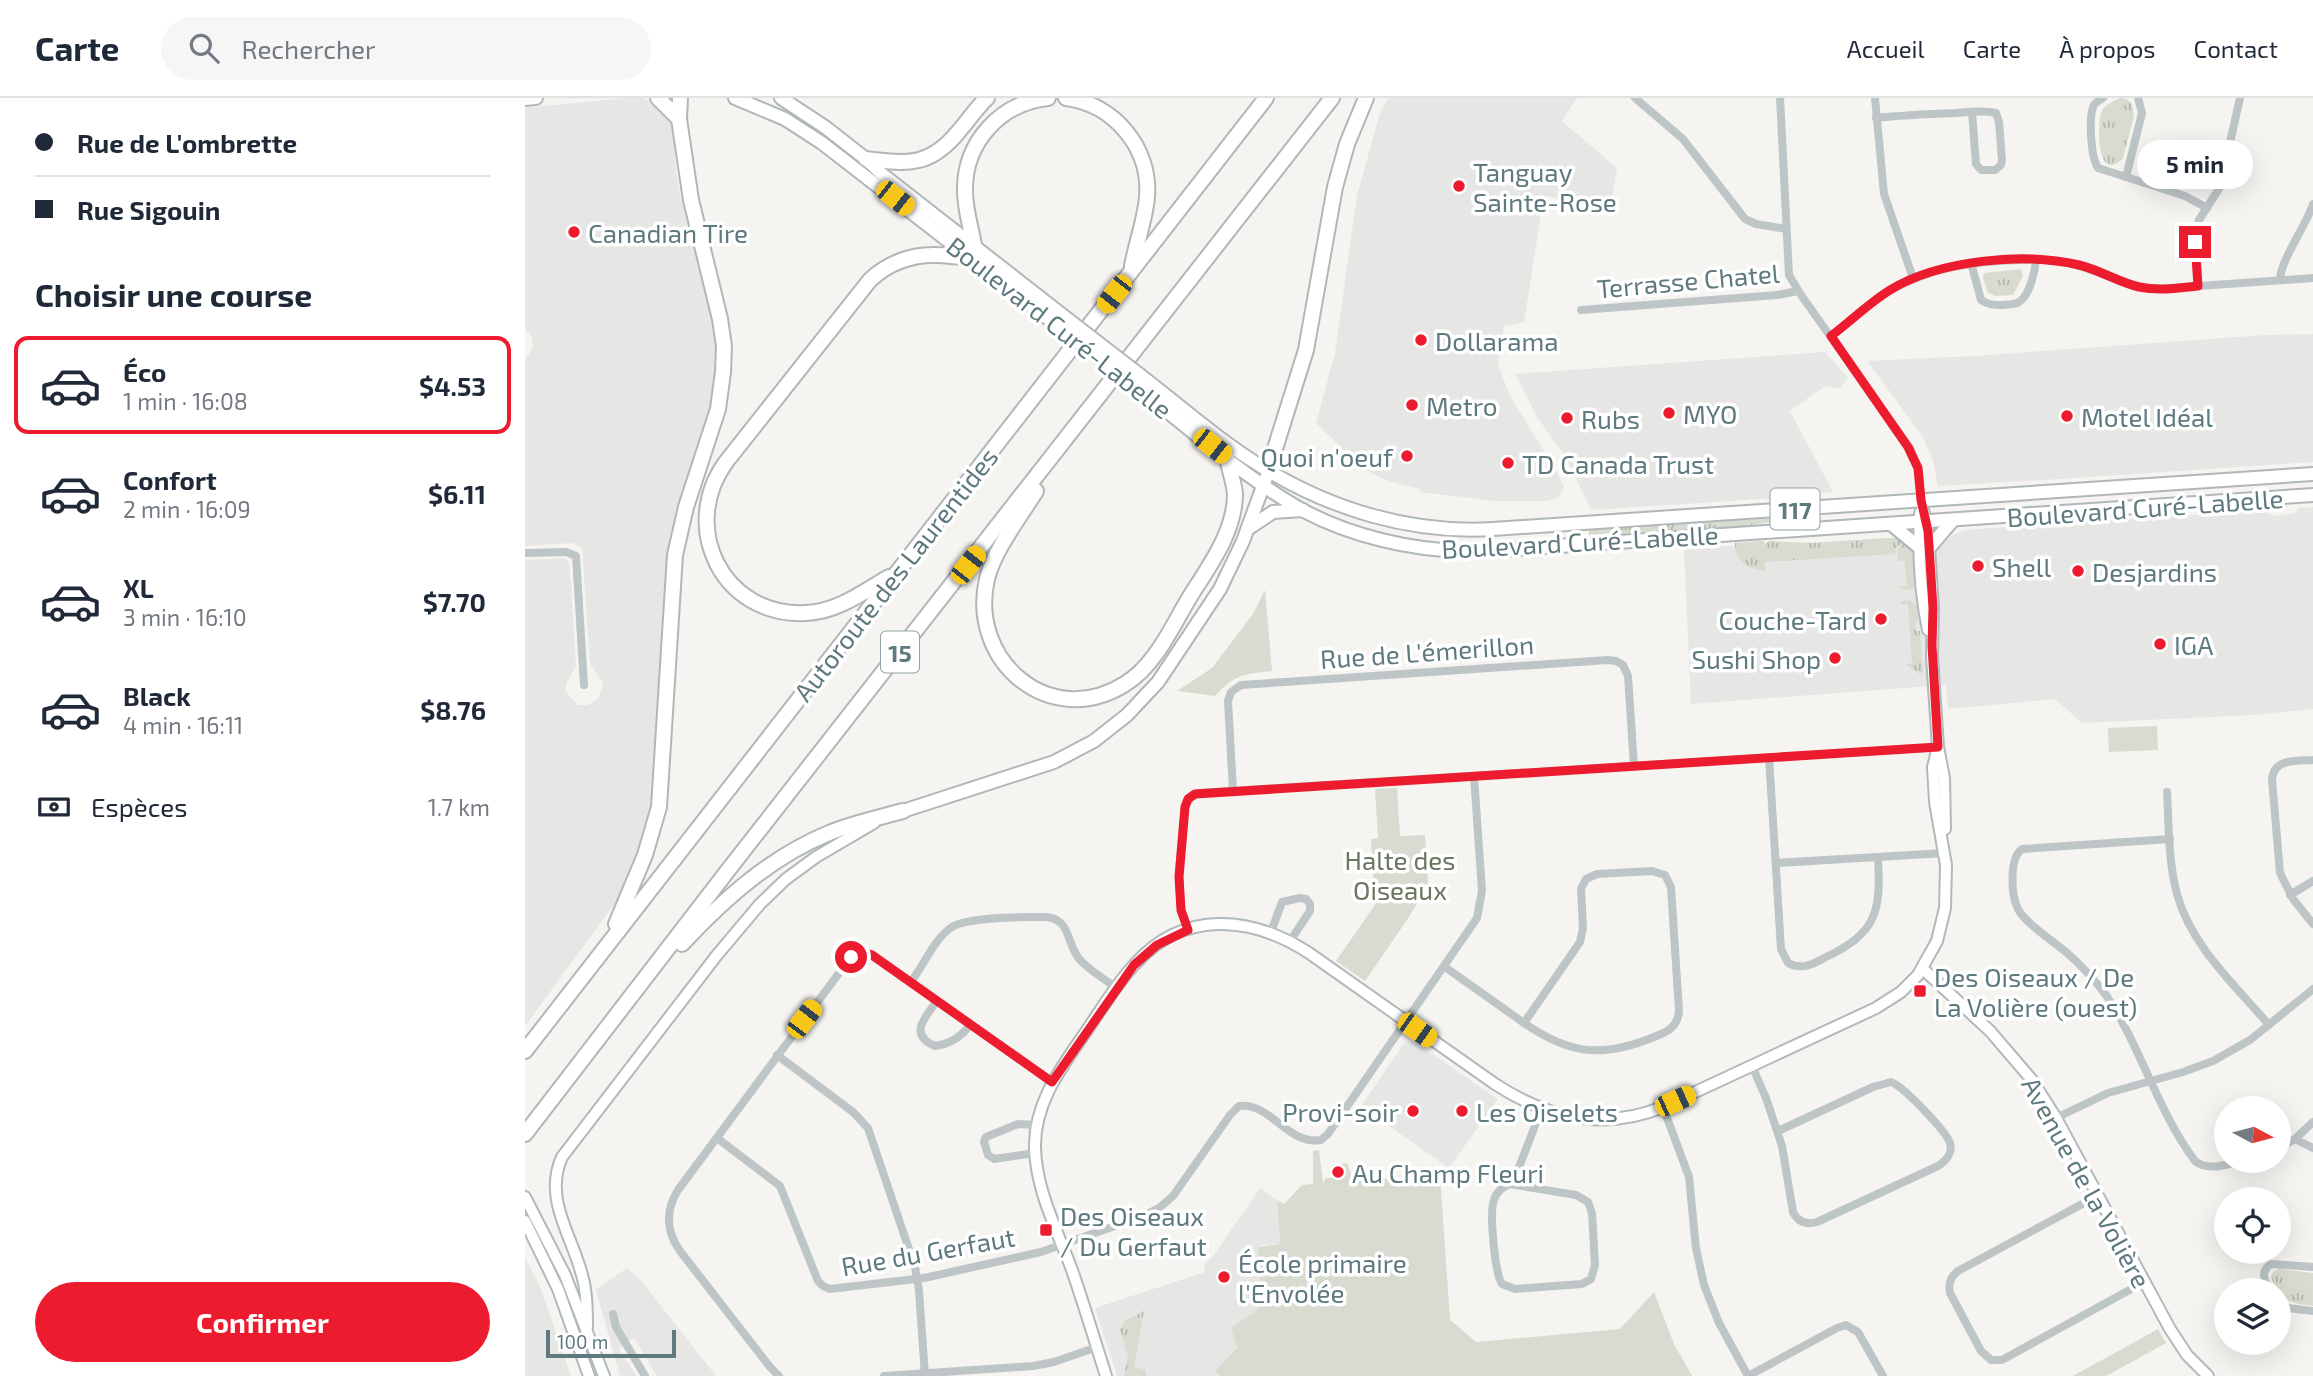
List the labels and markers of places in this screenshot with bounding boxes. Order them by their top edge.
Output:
place label: Tanguay Sainte-Rose [1473,156,1617,217]
marker: Tanguay Sainte-Rose [1451,178,1467,194]
place label: Canadian Tire [588,217,748,248]
marker: Canadian Tire [566,224,582,240]
place label: Dollarama [1435,325,1559,356]
marker: Dollarama [1413,332,1429,348]
place label: Metro [1426,390,1498,421]
marker: Metro [1404,397,1420,413]
place label: MYO [1683,398,1737,429]
place label: Motel Idéal [2081,401,2213,432]
place label: Rubs [1581,403,1640,434]
marker: MYO [1661,405,1677,421]
marker: Motel Idéal [2059,408,2075,424]
marker: Rubs [1559,410,1575,426]
place label: Quoi n'oeuf [1261,441,1394,472]
marker: Quoi n'oeuf [1399,448,1415,464]
place label: TD Canada Trust [1522,448,1714,479]
marker: TD Canada Trust [1500,455,1516,471]
place label: Shell [1992,551,2051,582]
place label: Desjardins [2092,556,2217,587]
marker: Shell [1970,558,1986,574]
marker: Desjardins [2070,563,2086,579]
place label: Couche-Tard [1719,604,1867,635]
marker: Couche-Tard [1873,611,1889,627]
place label: IGA [2174,629,2213,660]
marker: IGA [2152,636,2168,652]
place label: Sushi Shop [1691,643,1821,674]
marker: Sushi Shop [1827,650,1843,666]
place label: Des Oiseaux / De La Volière (ouest) [1934,961,2137,1022]
marker: Des Oiseaux / De La Volière (ouest) [1912,983,1928,999]
place label: Provi-soir [1282,1096,1399,1127]
place label: Les Oiselets [1476,1096,1618,1127]
marker: Provi-soir [1405,1103,1421,1119]
marker: Les Oiselets [1454,1103,1470,1119]
place label: Au Champ Fleuri [1352,1157,1544,1188]
marker: Au Champ Fleuri [1330,1164,1346,1180]
place label: Des Oiseaux / Du Gerfaut [1060,1200,1207,1261]
marker: Des Oiseaux / Du Gerfaut [1038,1222,1054,1238]
place label: École primaire l'Envolée [1238,1247,1407,1308]
marker: École primaire l'Envolée [1216,1269,1232,1285]

